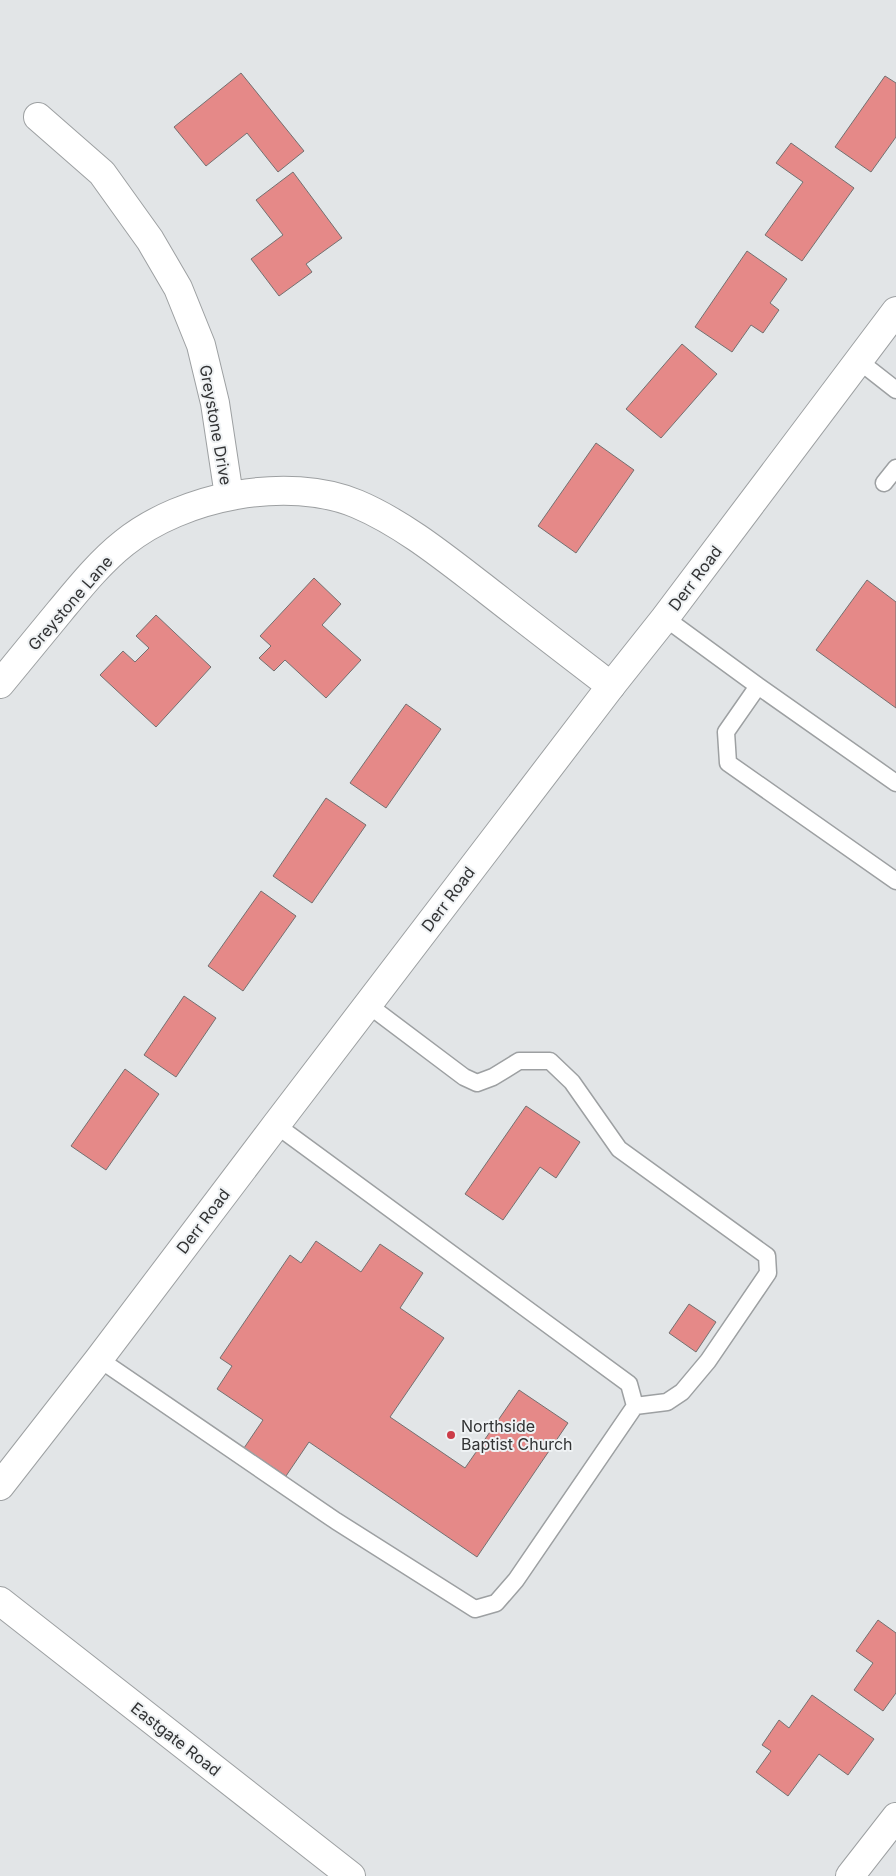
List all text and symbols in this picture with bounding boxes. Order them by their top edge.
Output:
street label: Greystone Drive [196,363,236,487]
street label: Derr Road [664,542,726,614]
street label: Greystone Lane [23,552,117,654]
street label: Derr Road [417,863,479,935]
street label: Derr Road [172,1185,234,1257]
place label: Northside Baptist Church [461,1416,573,1454]
marker: Northside Baptist Church [445,1429,457,1441]
street label: Eastgate Road [127,1698,225,1780]

